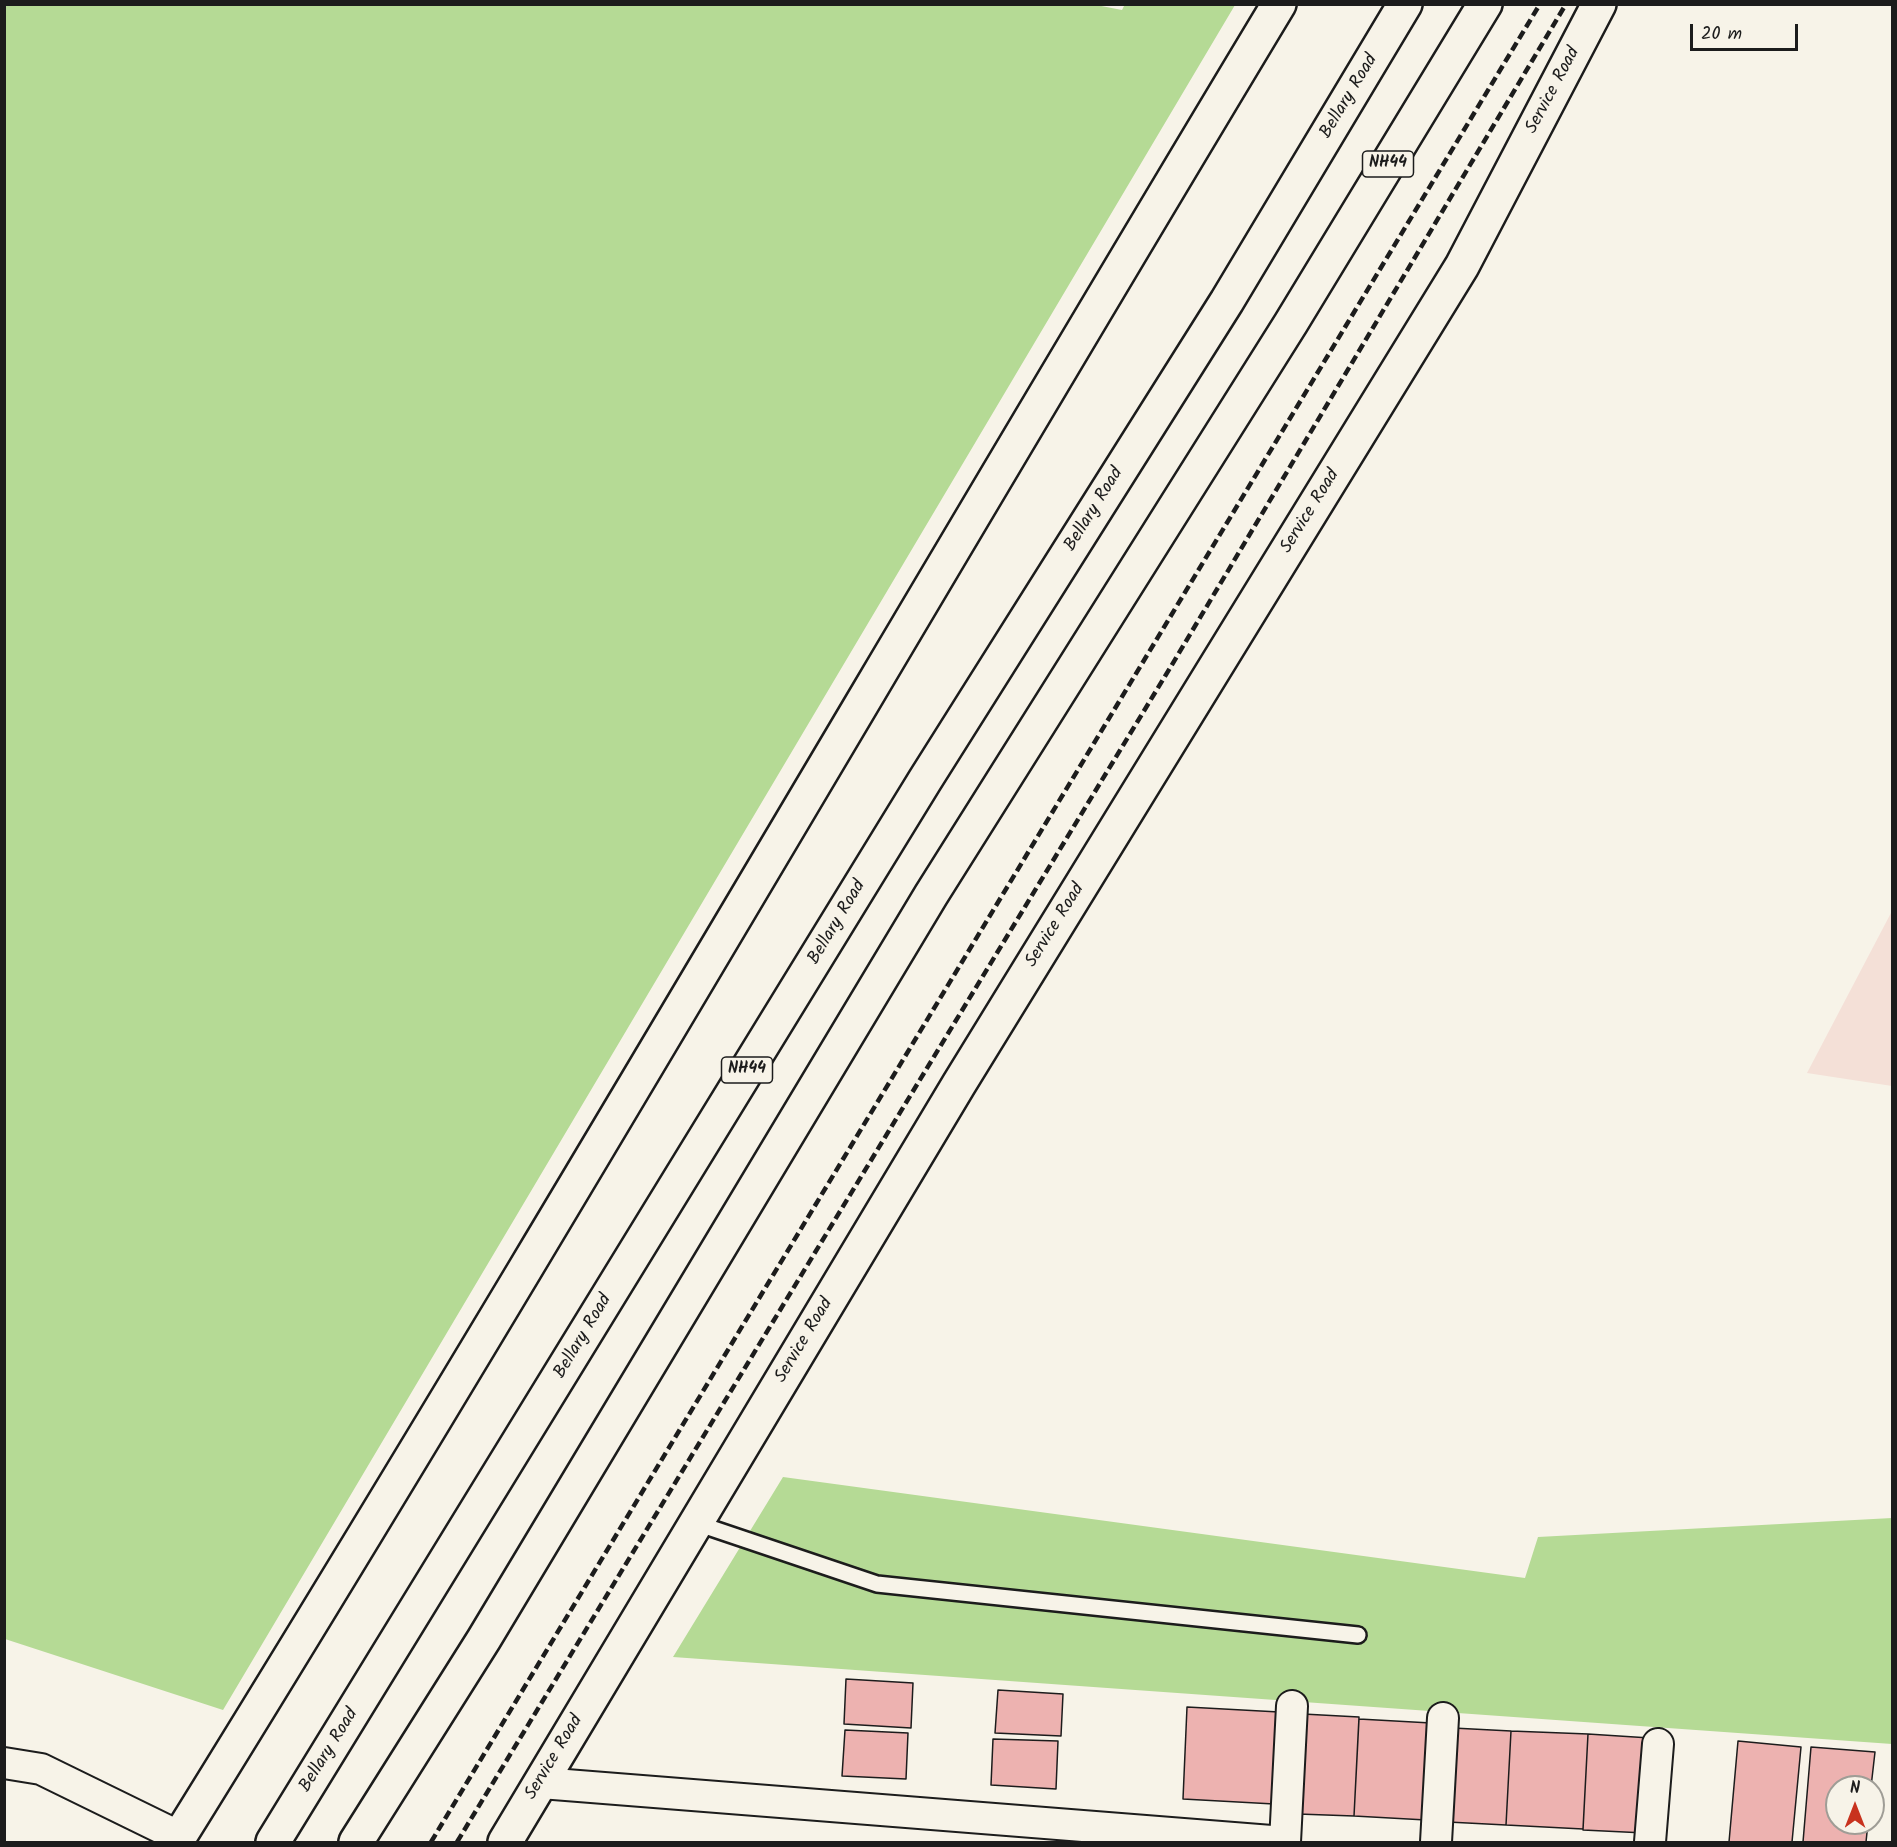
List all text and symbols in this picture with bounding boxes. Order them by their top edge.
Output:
scale bar [1693,12,1801,50]
text: 20 m [1701,20,1742,49]
street label: Service Road [1522,44,1586,138]
street label: Bellary Road [1316,51,1384,143]
road number: NH44 [1362,151,1414,177]
street label: Bellary Road [1061,464,1129,556]
street label: Service Road [1277,466,1345,558]
street label: Bellary Road [804,877,872,969]
street label: Service Road [1022,880,1090,972]
road number: NH44 [722,1057,772,1083]
street label: Bellary Road [550,1291,618,1383]
street label: Service Road [771,1295,839,1387]
street label: Bellary Road [296,1705,364,1797]
street label: Service Road [521,1712,589,1804]
north arrow [1825,1775,1885,1835]
text: N [1850,1776,1860,1801]

